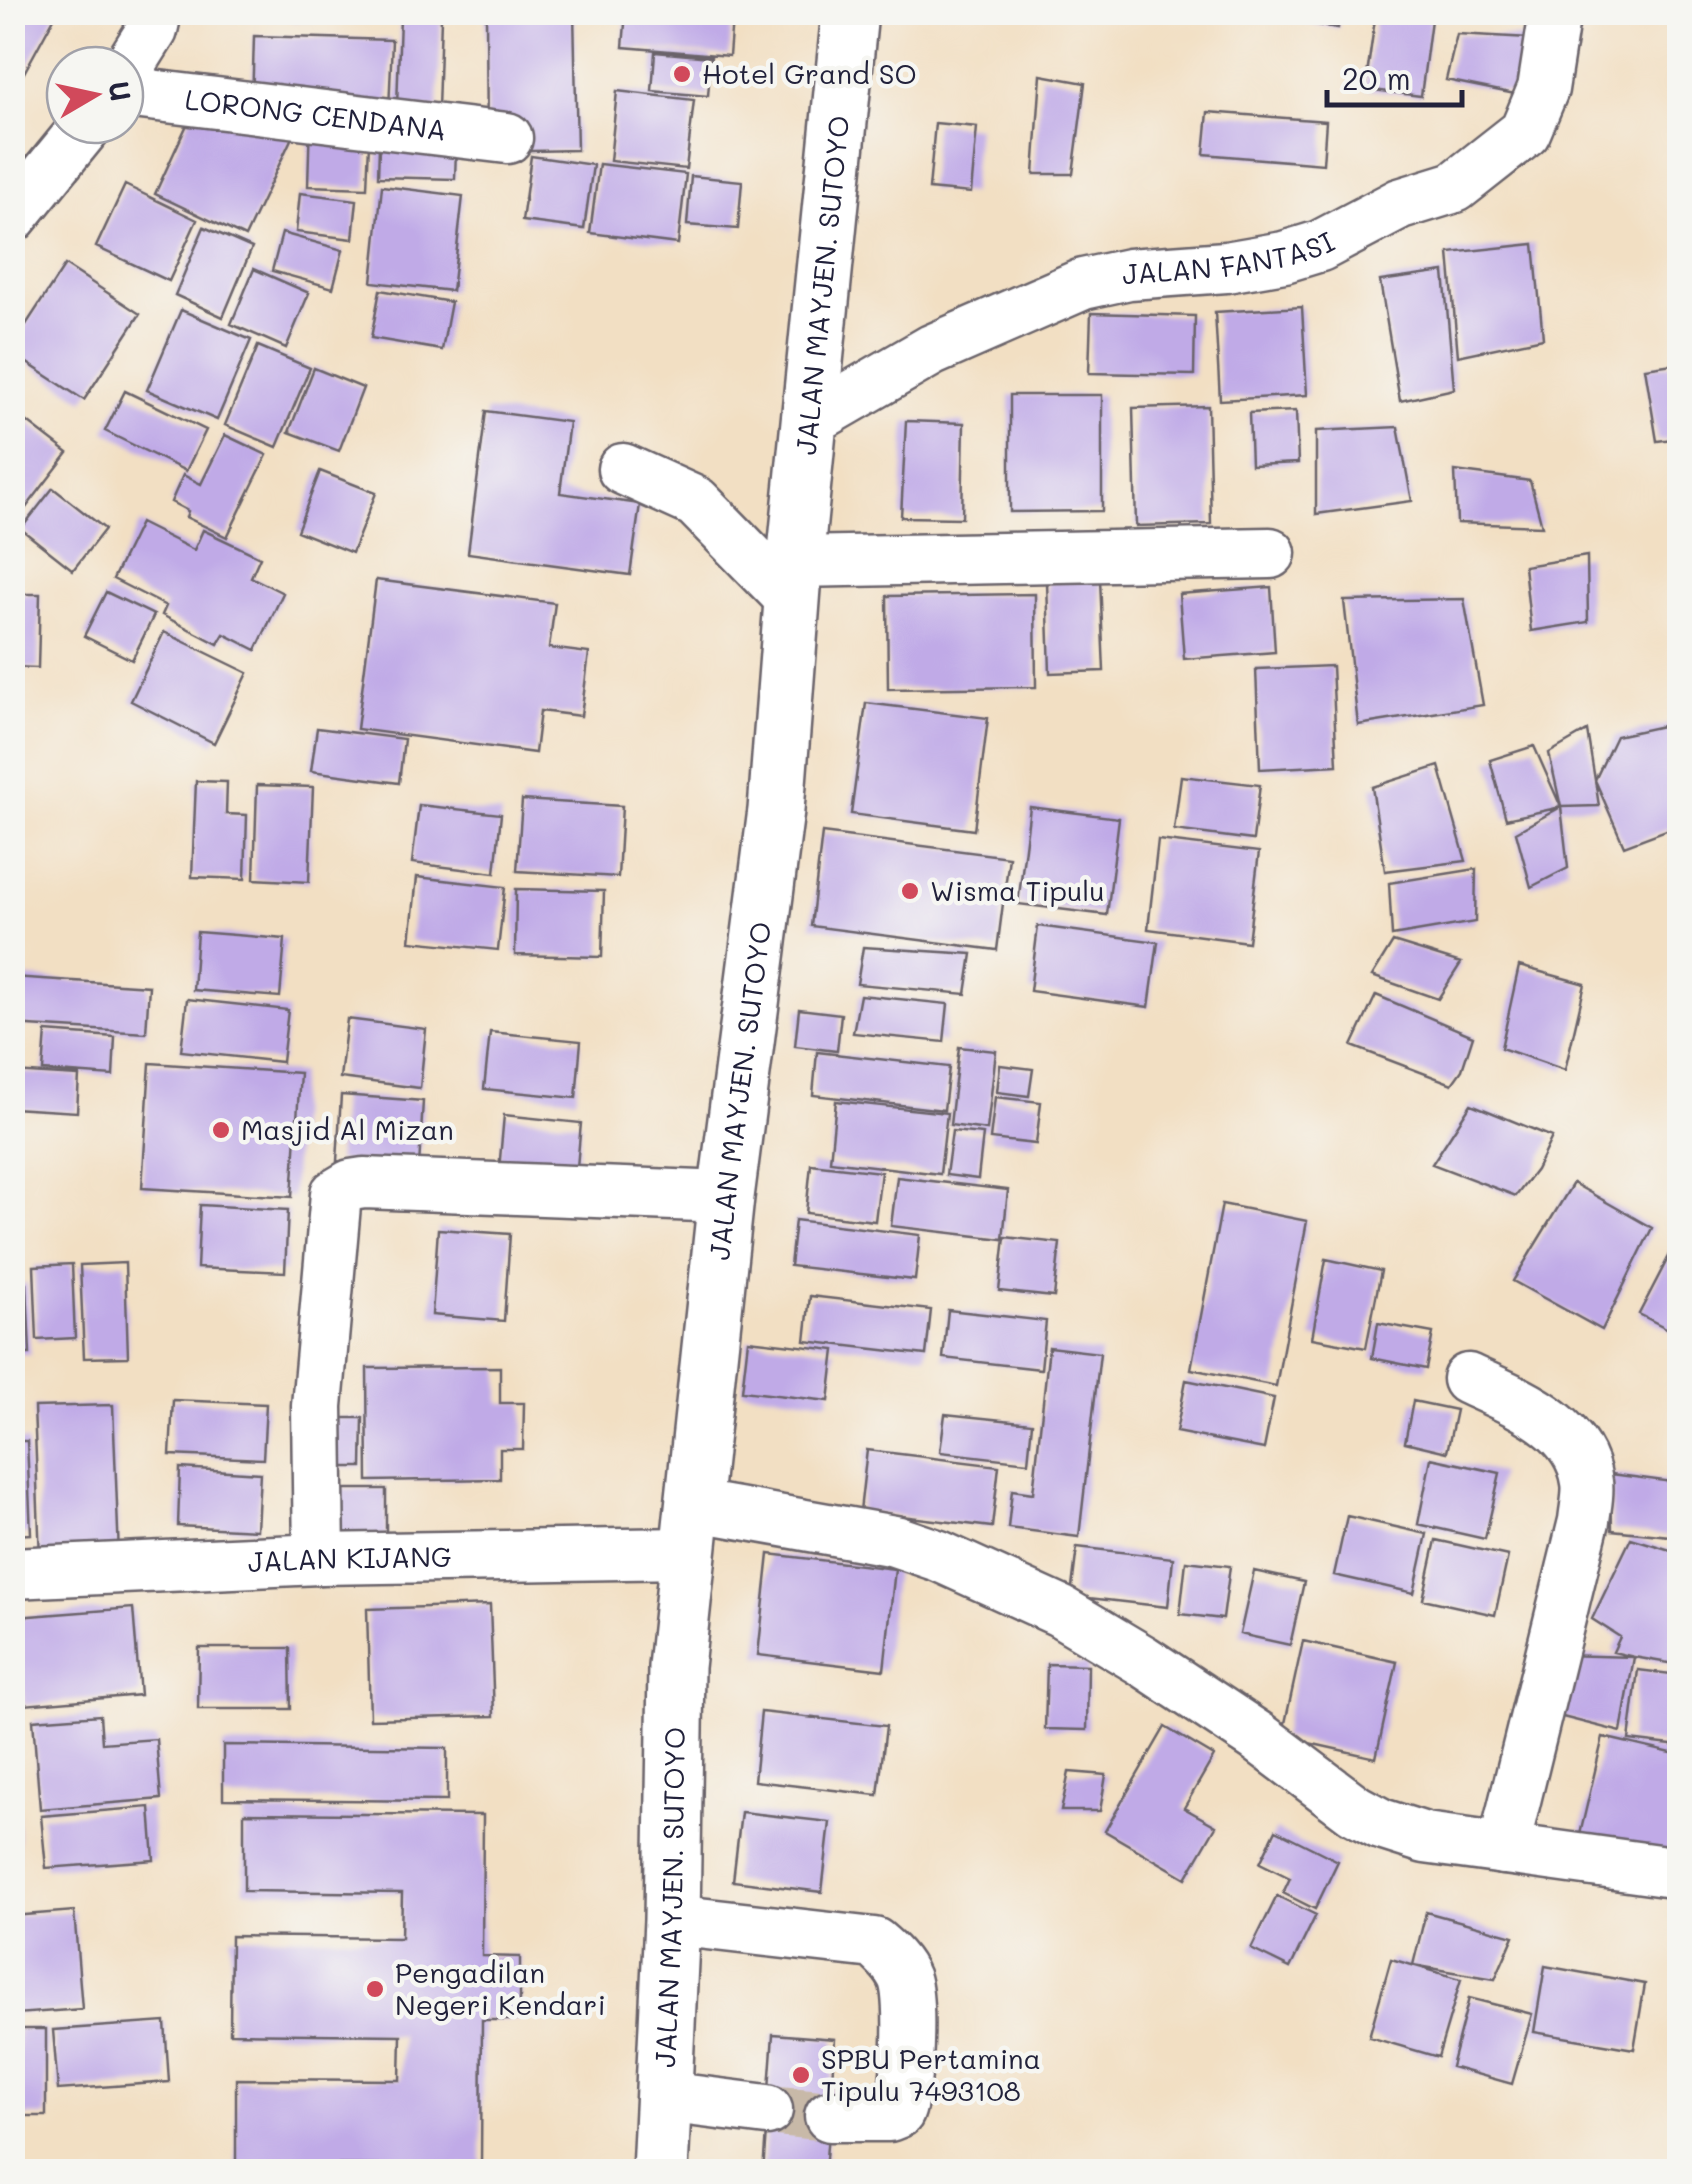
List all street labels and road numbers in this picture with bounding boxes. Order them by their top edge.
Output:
street label: LORONG CENDANA [183,80,448,148]
street label: JALAN MAYJEN. SUTOYO [787,114,857,457]
street label: JALAN FANTASI [1121,223,1340,291]
street label: JALAN MAYJEN. SUTOYO [700,919,778,1262]
street label: JALAN KIJANG [247,1538,452,1579]
street label: JALAN MAYJEN. SUTOYO [646,1727,692,2068]

